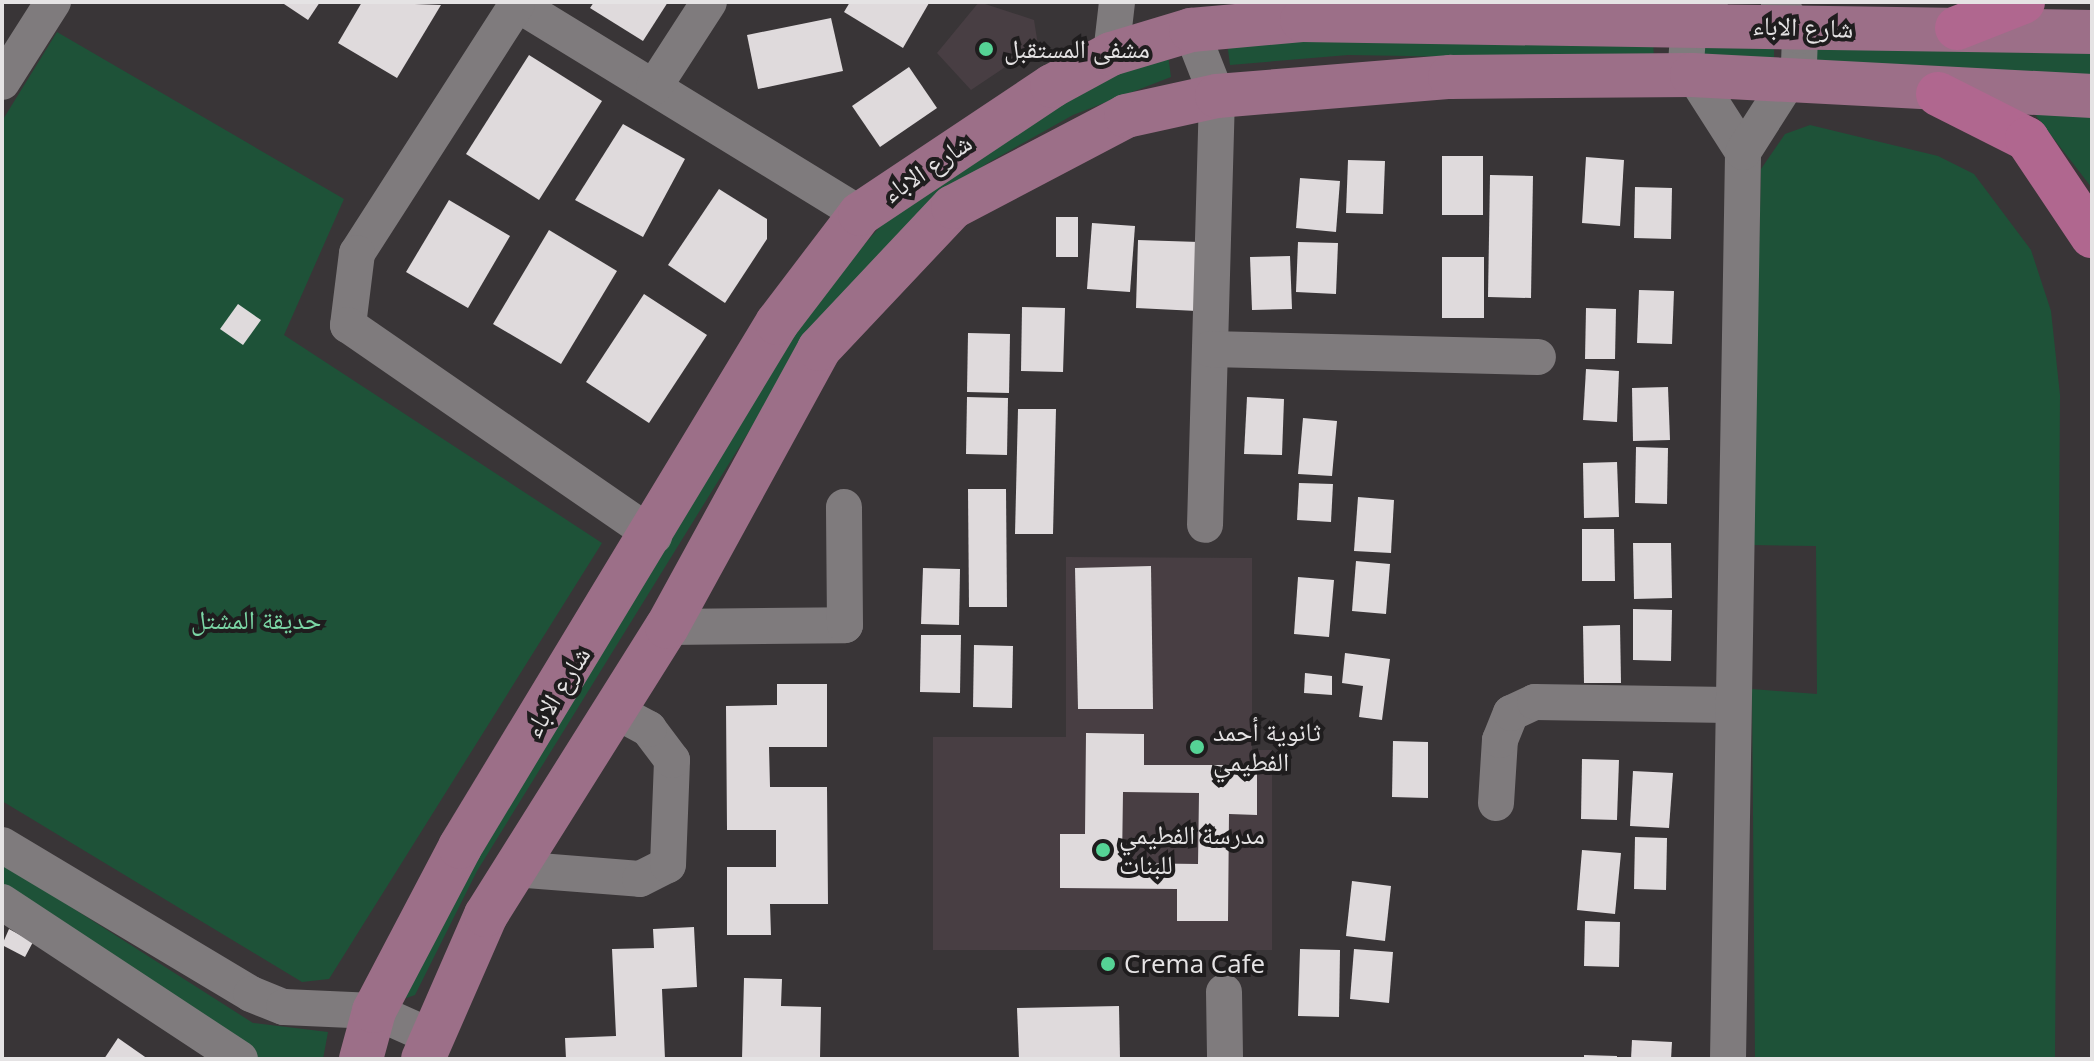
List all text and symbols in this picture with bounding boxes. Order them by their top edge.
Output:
street label: شارع الاباء [1752,10,1854,44]
place label: مشفى المستقبل [1004,33,1150,65]
marker: مشفى المستقبل [975,38,997,60]
street label: شارع الاباء [876,127,978,209]
park label: حديقة المشتل [191,604,321,636]
street label: شارع الاباء [517,641,597,743]
place label: ثانوية أحمد الفطيمي [1213,716,1321,778]
marker: ثانوية أحمد الفطيمي [1188,738,1206,756]
place label: مدرسة الفطيمي للبنات [1119,819,1265,880]
marker: مدرسة الفطيمي للبنات [1094,841,1112,859]
place label: Crema Cafe [1124,948,1265,980]
marker: Crema Cafe [1099,955,1117,973]

